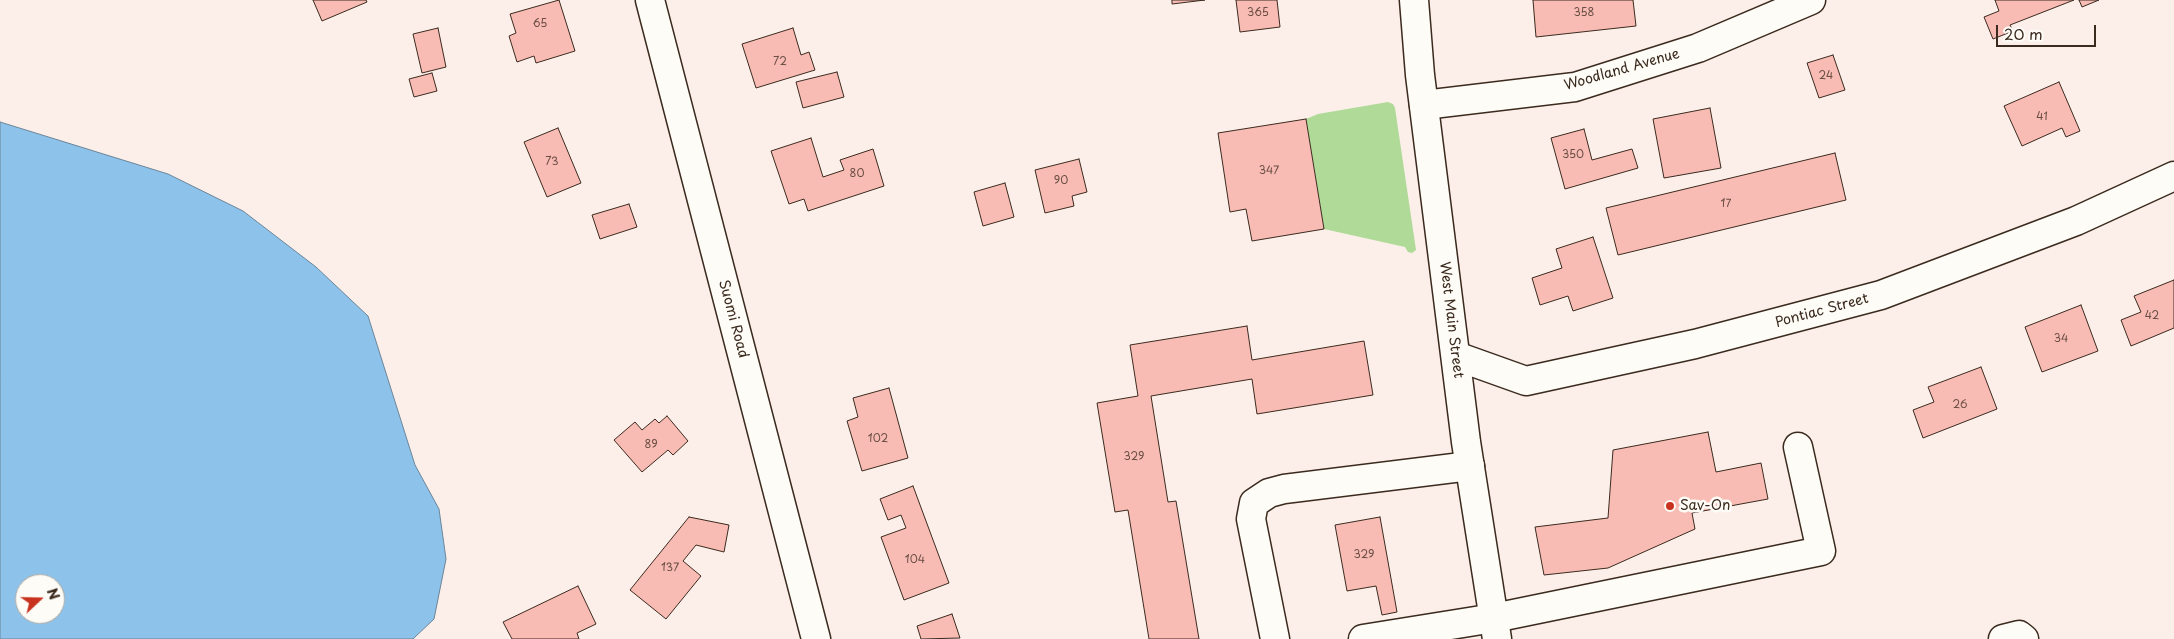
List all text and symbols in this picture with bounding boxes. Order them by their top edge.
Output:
house number: 365 [1247,6,1269,20]
house number: 358 [1574,6,1594,20]
scale bar [1999,15,2099,47]
house number: 65 [533,17,547,31]
text: 20 m [2004,22,2043,45]
street label: Woodland Avenue [1562,46,1682,94]
house number: 72 [773,55,787,69]
house number: 24 [1819,69,1833,83]
house number: 41 [2036,110,2048,124]
house number: 350 [1562,148,1584,162]
house number: 73 [545,155,559,169]
house number: 347 [1259,164,1279,178]
house number: 80 [850,167,864,181]
house number: 90 [1054,174,1068,188]
house number: 17 [1721,197,1731,211]
street label: West Main Street [1436,261,1466,379]
street label: Suomi Road [714,278,752,360]
street label: Pontiac Street [1773,290,1871,332]
house number: 42 [2145,309,2159,323]
house number: 34 [2054,332,2068,346]
house number: 26 [1952,398,1968,412]
house number: 102 [868,432,888,446]
house number: 89 [644,438,658,452]
house number: 329 [1123,450,1145,464]
place label: Sav-On [1680,498,1730,514]
marker: Sav-On [1664,500,1676,512]
house number: 329 [1353,548,1375,562]
house number: 104 [905,553,925,567]
house number: 137 [661,561,679,575]
north arrow [15,574,65,624]
text: N [42,585,65,603]

